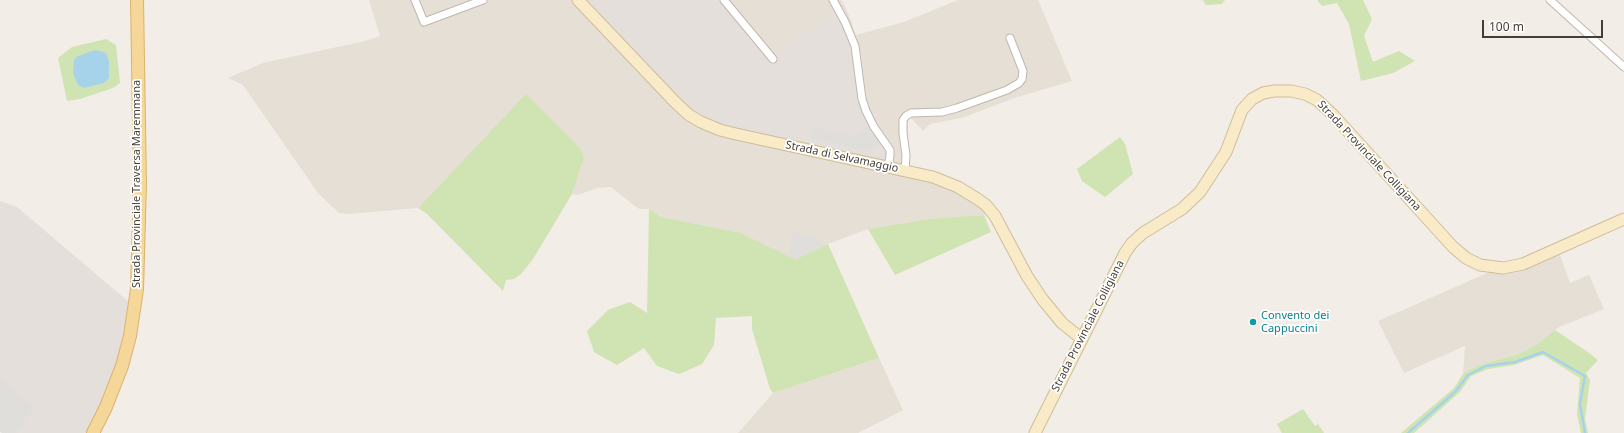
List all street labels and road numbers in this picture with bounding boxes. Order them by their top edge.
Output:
street label: Strada Provinciale Traversa Maremmana [130,80,144,288]
street label: Strada Provinciale Colligiana [1314,98,1424,214]
street label: Strada di Selvamaggio [784,139,900,175]
street label: Strada Provinciale Colligiana [1049,258,1127,394]

